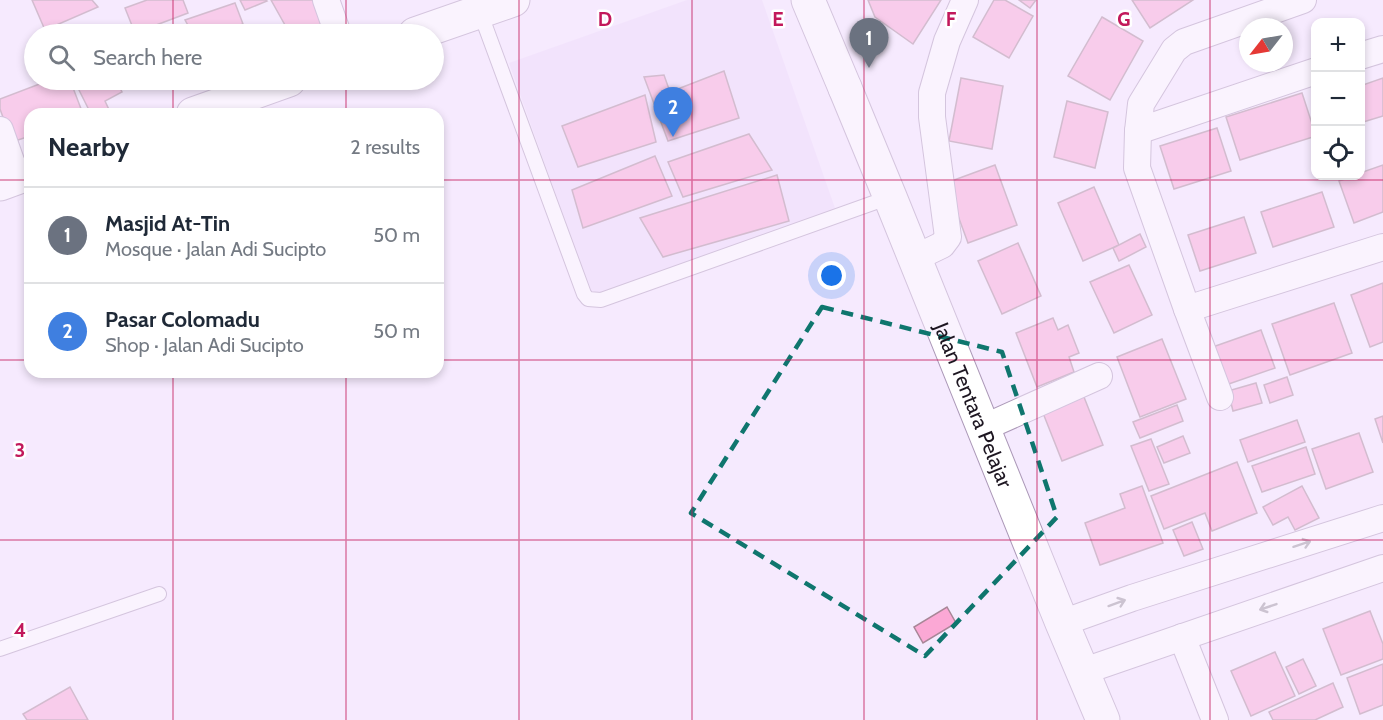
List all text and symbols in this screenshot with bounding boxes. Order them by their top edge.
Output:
text: D [598,7,612,31]
text: E [772,7,784,31]
text: F [946,7,957,31]
text: G [1117,7,1131,31]
north arrow [1239,18,1293,72]
map controls [1311,18,1365,180]
button: + [1311,18,1365,72]
pin: 1 [850,19,888,68]
search box [24,24,444,90]
icon: search [45,41,78,74]
text: Search here [93,44,202,71]
button: − [1311,72,1365,126]
pin: 2 [654,88,692,137]
button: locate [1311,126,1365,180]
text: Nearby [48,131,129,163]
text: 2 results [350,135,420,159]
text: Masjid At-Tin [105,210,230,237]
text: 1 [64,223,71,247]
text: 50 m [373,223,420,247]
text: Mosque · Jalan Adi Sucipto [105,237,326,261]
your location [817,261,846,290]
text: Pasar Colomadu [105,306,260,333]
street label: Jalan Tentara Pelajar [929,318,1019,491]
text: 2 [62,319,73,343]
text: 50 m [373,319,420,343]
text: Shop · Jalan Adi Sucipto [105,333,304,357]
text: 3 [15,438,25,462]
one-way arrow [1292,537,1311,548]
one-way arrow [1107,597,1126,608]
one-way arrow [1259,603,1278,614]
text: 4 [14,618,26,642]

